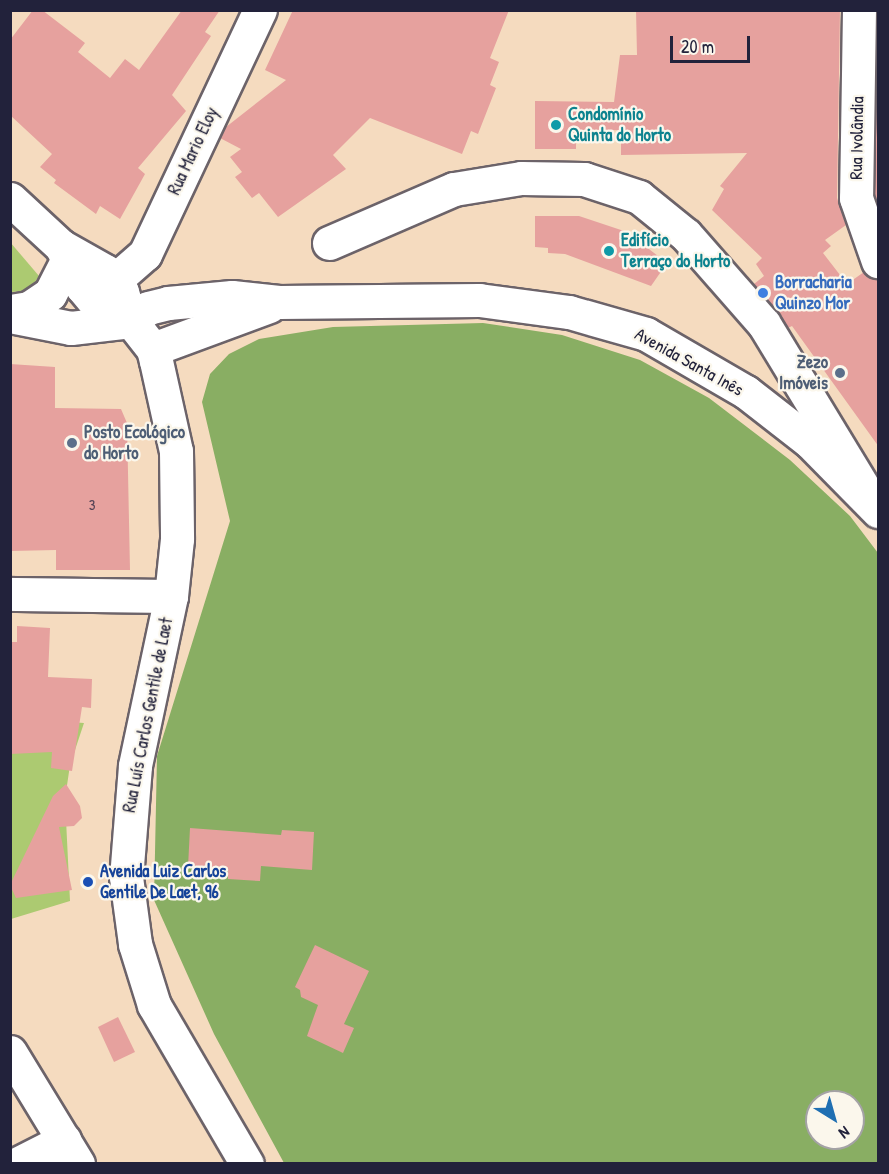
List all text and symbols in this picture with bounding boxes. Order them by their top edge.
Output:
scale bar [673,24,752,62]
text: 20 m [681,34,714,59]
street label: Rua Ivolândia [845,96,869,180]
street label: Rua Mario Eloy [163,104,223,198]
place label: Condomínio Quinta do Horto [568,104,671,146]
marker: Condomínio Quinta do Horto [549,118,563,132]
place label: Edifício Terraço do Horto [621,230,730,272]
marker: Edifício Terraço do Horto [602,244,616,258]
place label: Borracharia Quinzo Mor [775,272,852,314]
marker: Borracharia Quinzo Mor [756,286,770,300]
street label: Avenida Santa Inês [631,323,747,401]
place label: Zezo Imóveis [779,352,828,394]
marker: Zezo Imóveis [833,366,847,380]
place label: Posto Ecológico do Horto [84,422,185,464]
marker: Posto Ecológico do Horto [65,436,79,450]
house number: 3 [89,496,95,514]
street label: Rua Luís Carlos Gentile de Laet [118,616,178,814]
place label: Avenida Luiz Carlos Gentile De Laet, 96 [100,861,226,904]
marker: Avenida Luiz Carlos Gentile De Laet, 96 [81,875,95,889]
north arrow [805,1090,865,1150]
text: N [835,1121,855,1144]

